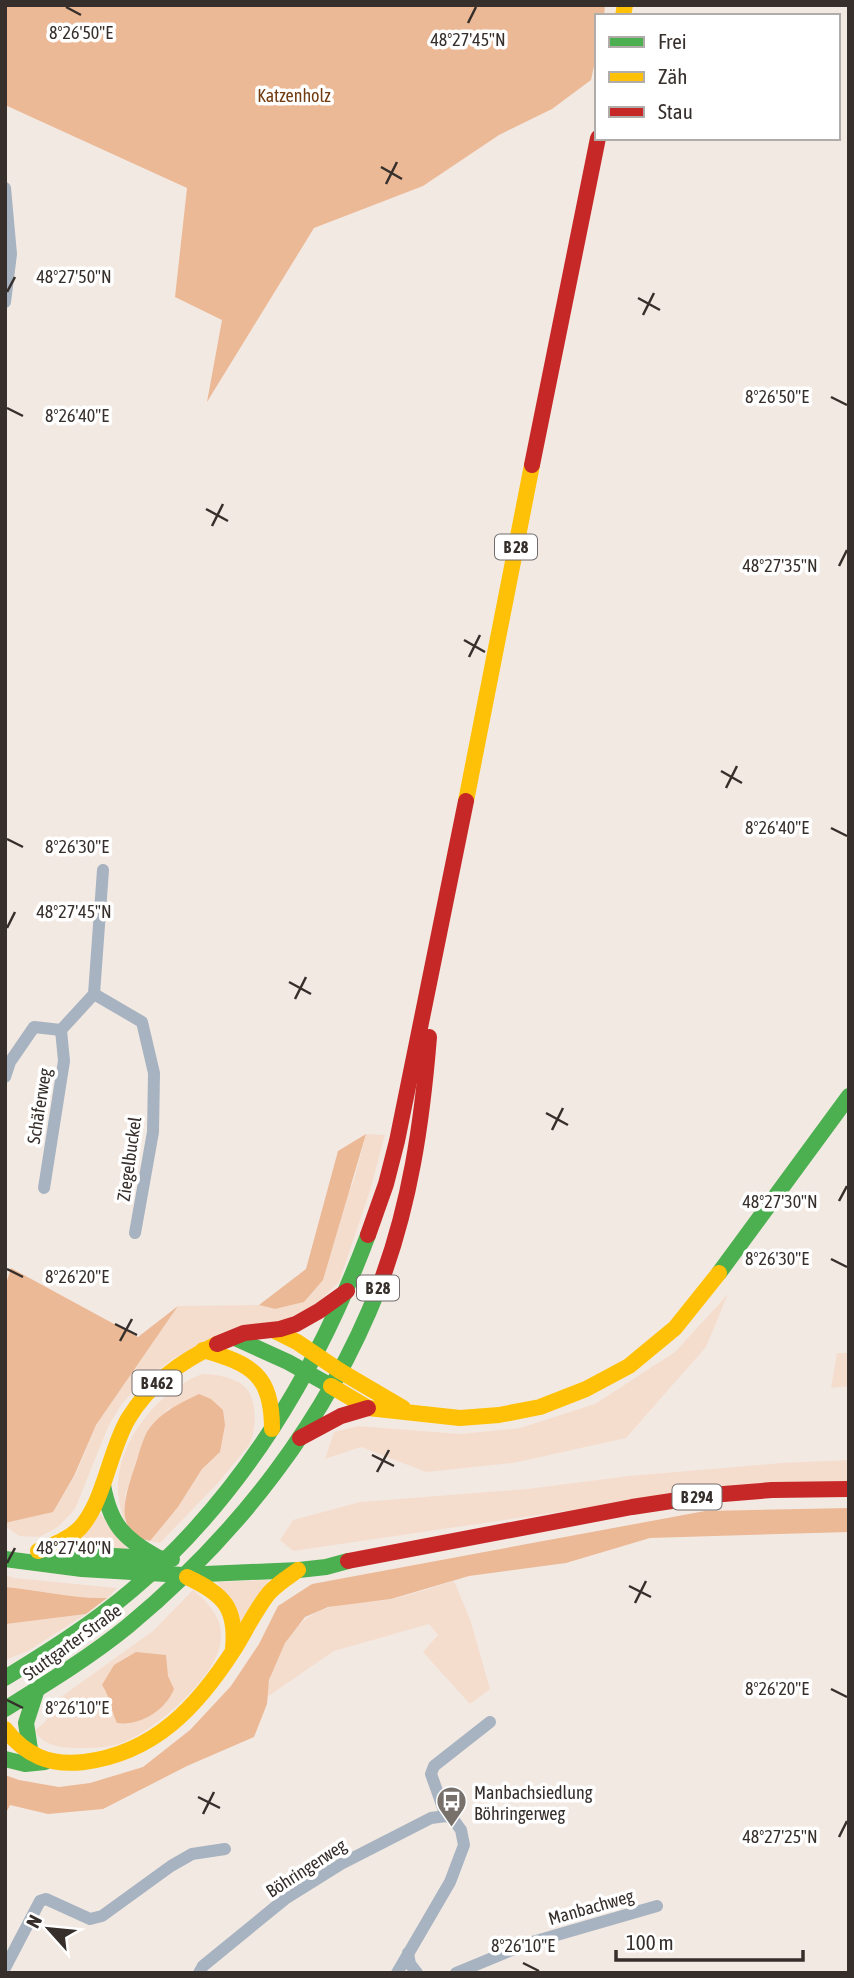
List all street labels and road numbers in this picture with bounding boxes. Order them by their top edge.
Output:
road number: B 28 [495,534,537,560]
street label: Schäferweg [23,1066,55,1145]
street label: Ziegelbuckel [113,1115,145,1203]
road number: B 28 [357,1276,399,1300]
road number: B 462 [132,1371,182,1396]
road number: B 294 [672,1484,722,1510]
street label: Stuttgarter Straße [19,1599,125,1685]
street label: Böhringerweg [262,1834,350,1902]
street label: Manbachweg [546,1885,636,1929]

